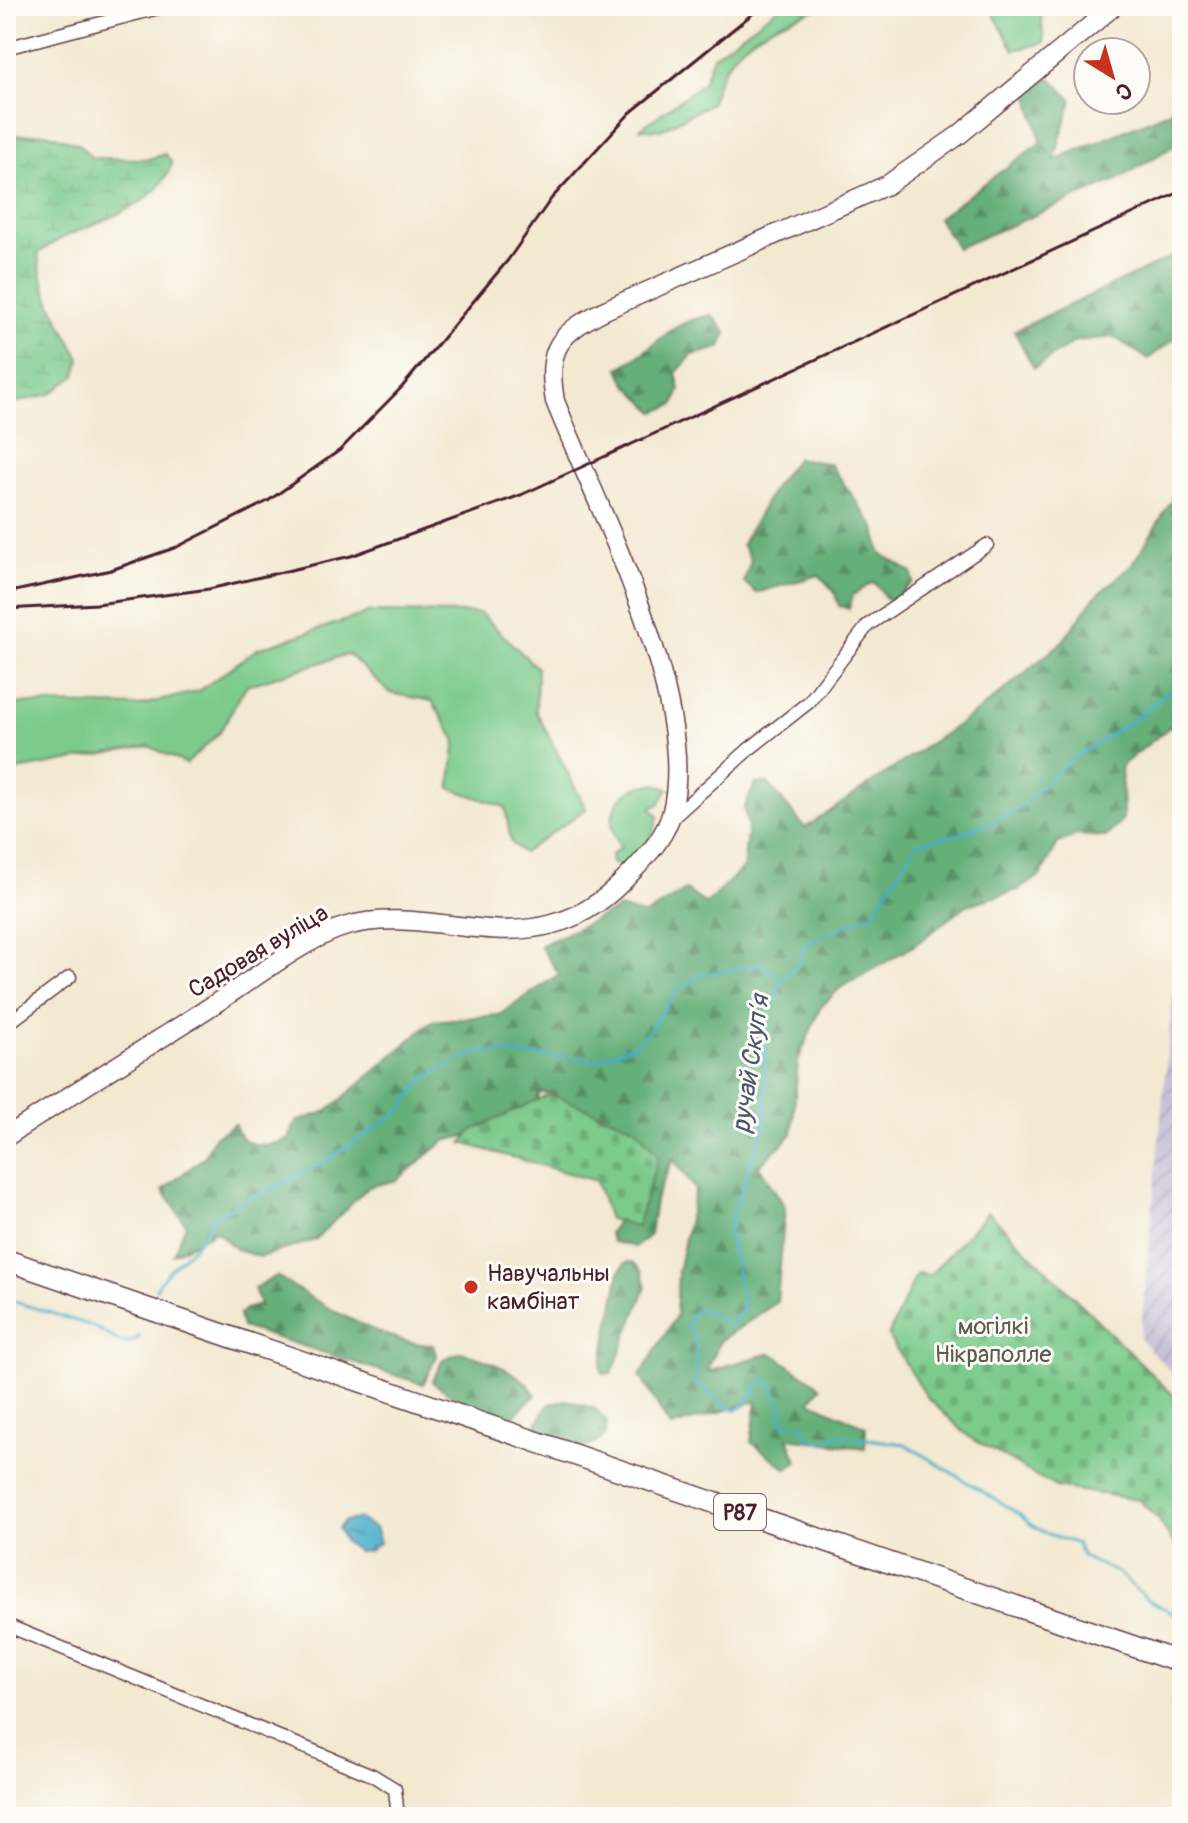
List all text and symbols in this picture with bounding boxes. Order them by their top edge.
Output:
north arrow [1072,36,1152,116]
text: С [1109,76,1137,107]
street label: Садовая вуліца [183,898,333,1005]
water label: ручай Скупʼя [725,990,777,1135]
place label: Навучальны камбінат [487,1259,610,1316]
marker: Навучальны камбінат [462,1278,480,1296]
park label: могілкі Нікраполле [935,1312,1051,1369]
road number: Р87 [714,1494,766,1530]

